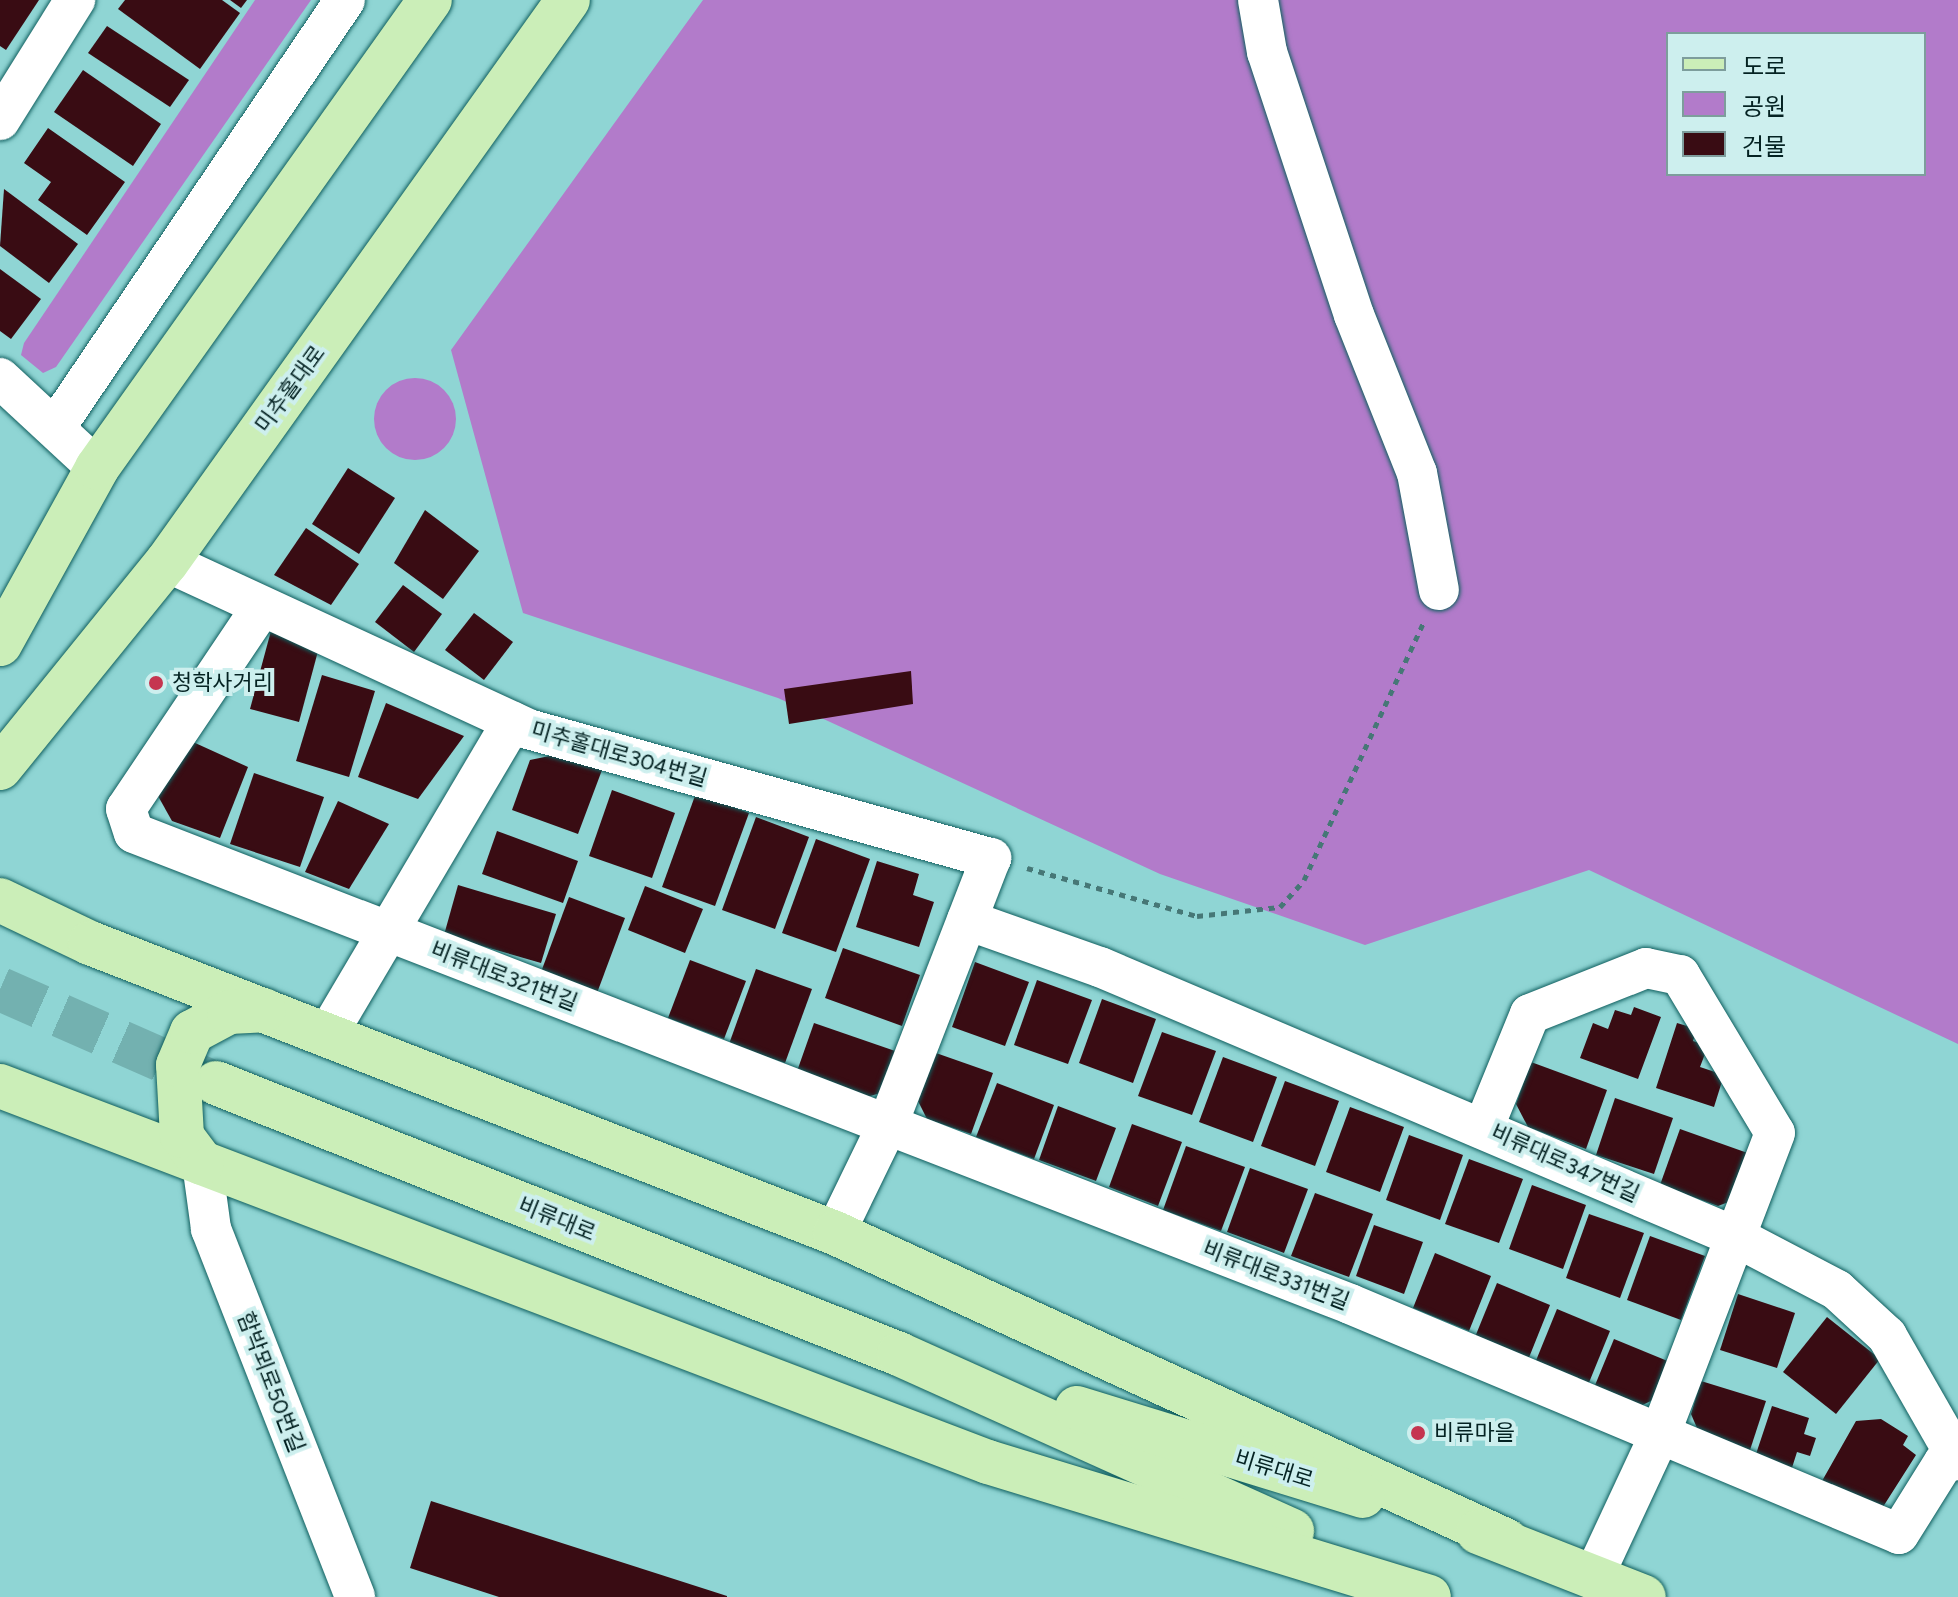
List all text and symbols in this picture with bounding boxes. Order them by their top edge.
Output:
legend [1666,32,1926,176]
text: 도로 [1742,52,1786,81]
text: 공원 [1742,92,1786,121]
text: 건물 [1742,132,1786,161]
street label: 미추홀대로 [250,340,330,438]
place label: 청학사거리 [172,670,273,696]
marker: 청학사거리 [147,674,165,692]
street label: 미추홀대로304번길 [528,716,710,792]
street label: 비류대로321번길 [427,936,581,1016]
street label: 비류대로347번길 [1487,1119,1643,1207]
street label: 비류대로 [515,1192,599,1246]
street label: 비류대로331번길 [1199,1235,1353,1315]
street label: 함박뫼로50번길 [232,1308,310,1456]
place label: 비류마을 [1434,1420,1515,1446]
marker: 비류마을 [1409,1424,1427,1442]
street label: 비류대로 [1231,1445,1317,1493]

